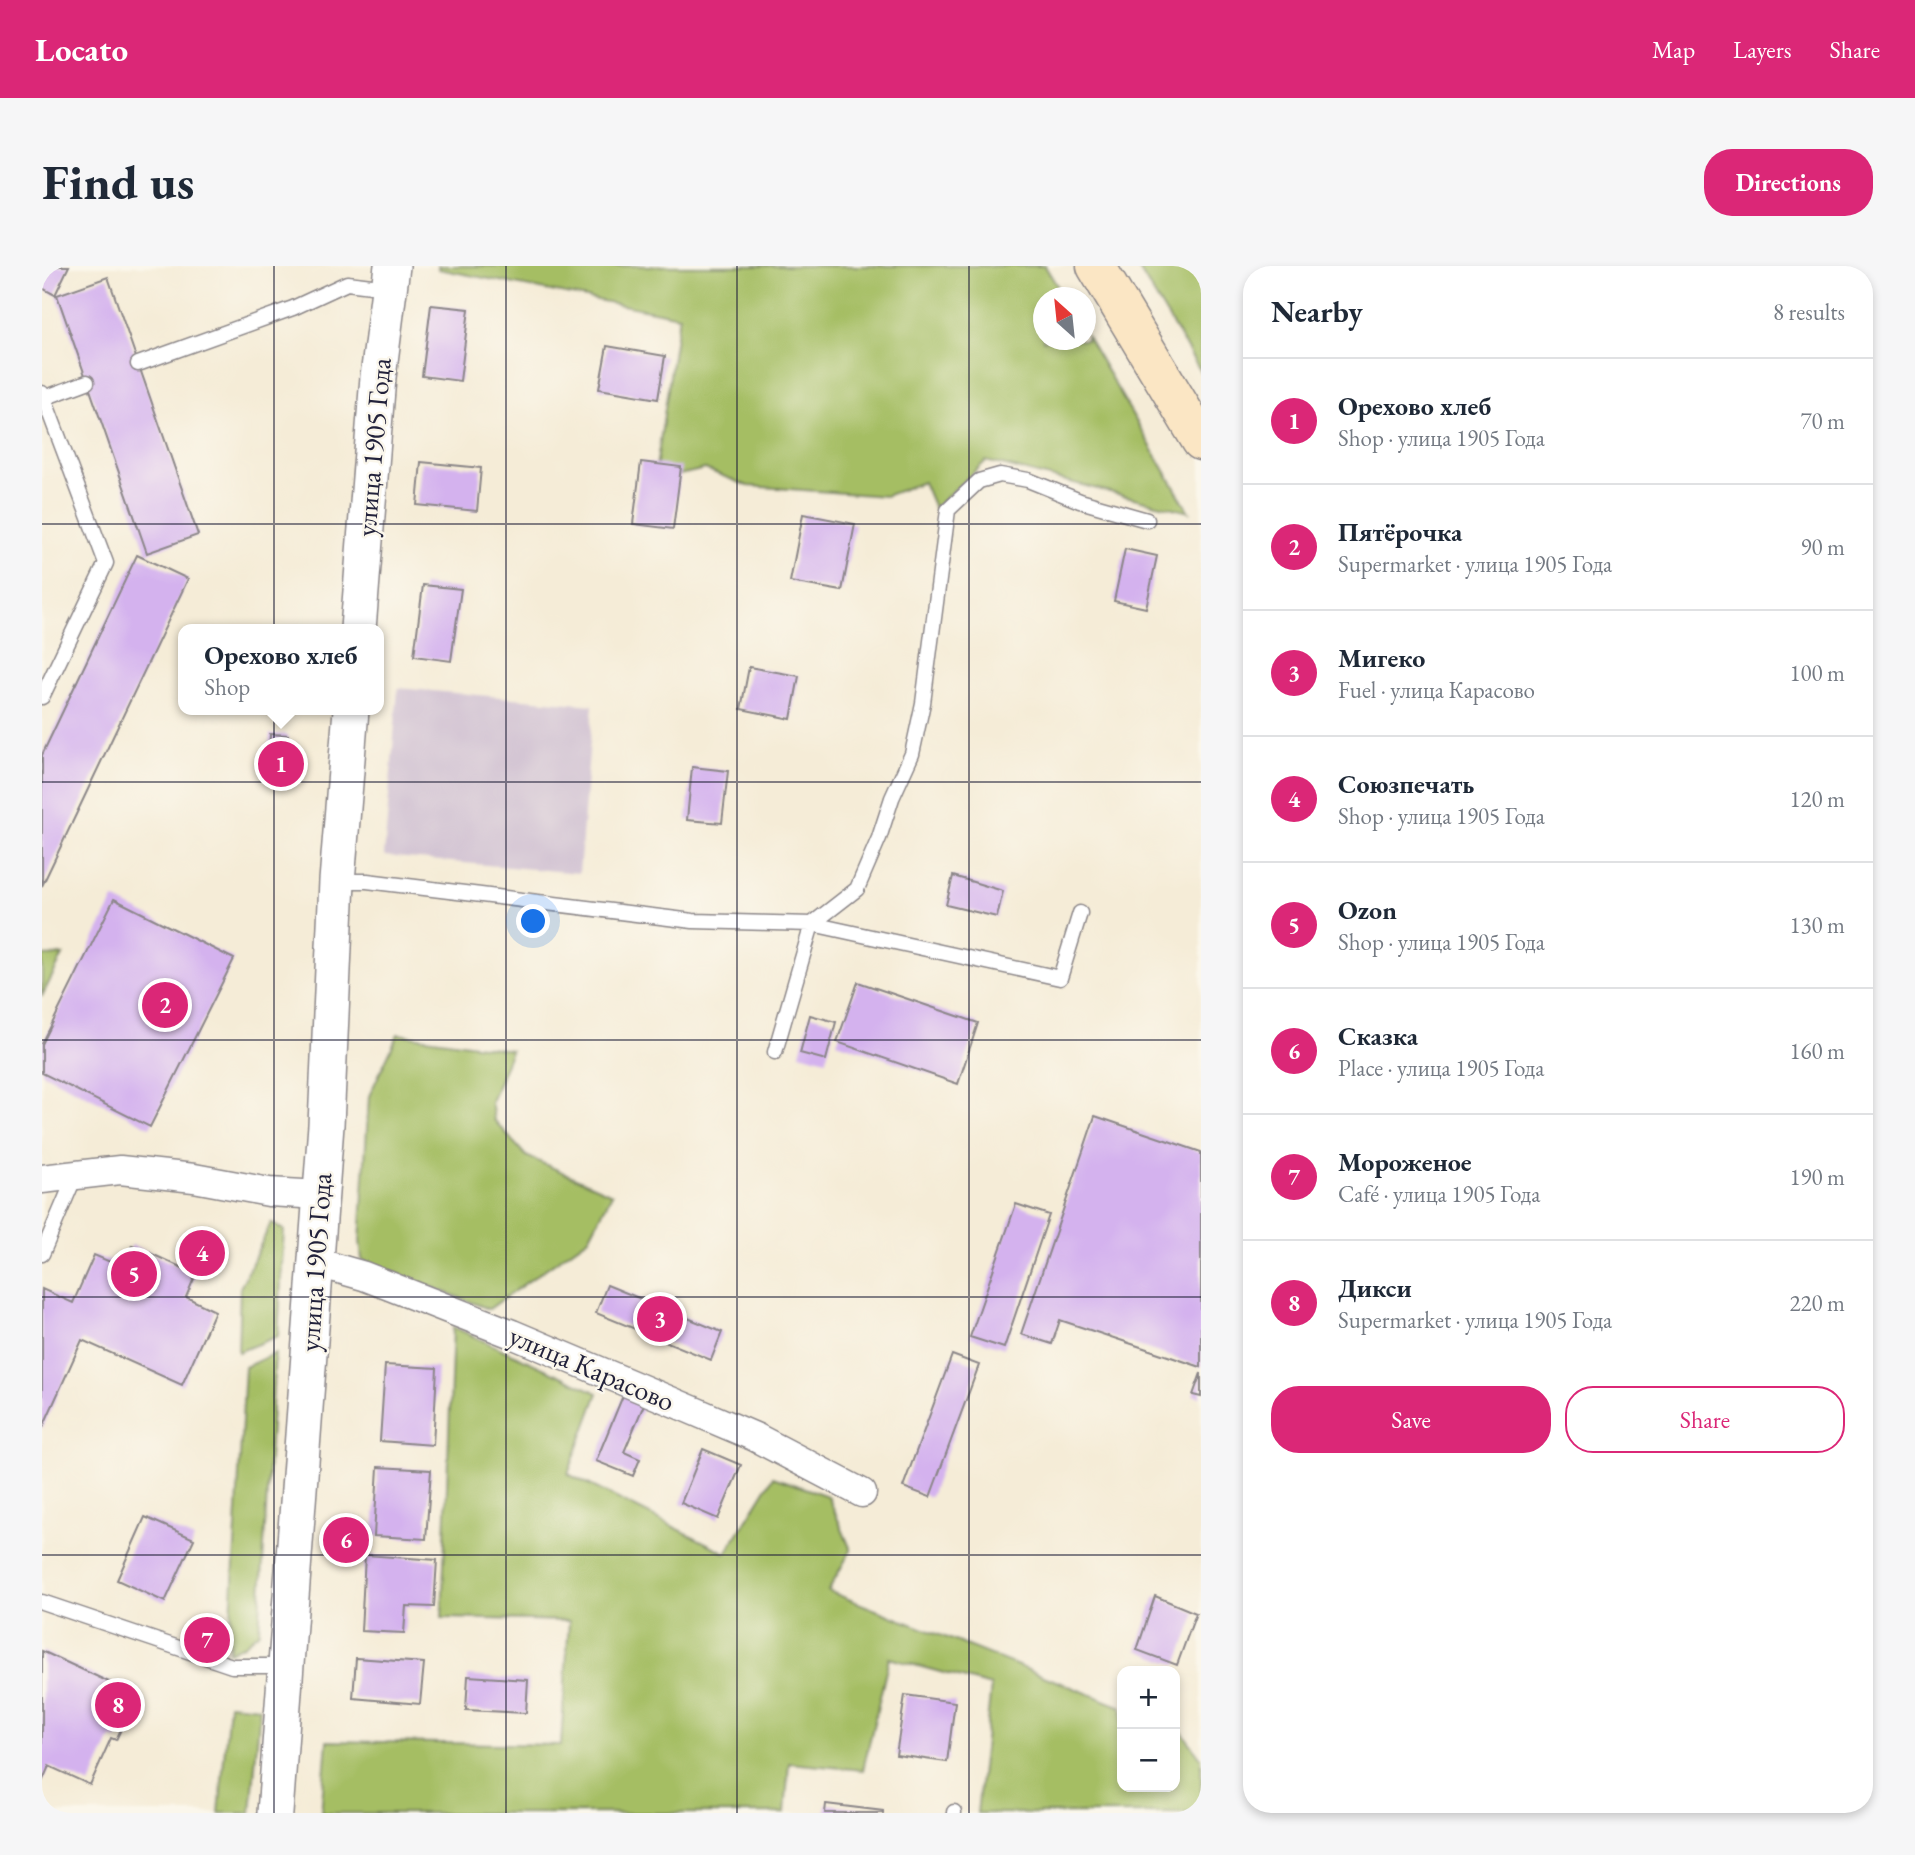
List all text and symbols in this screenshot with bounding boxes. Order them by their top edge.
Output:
text: Locato [35,28,128,71]
text: Map [1652,34,1695,65]
text: Layers [1733,34,1792,65]
text: Share [1830,34,1880,65]
button: Directions [1704,149,1873,216]
text: Find us [42,150,194,214]
north arrow [1033,287,1096,350]
text: Nearby [1271,292,1363,331]
text: 8 results [1773,297,1845,327]
street label: улица 1905 Года [347,355,399,538]
text: Орехово хлеб [1338,389,1491,423]
text: 1 [1288,406,1300,436]
text: 70 m [1800,406,1845,436]
text: Shop · улица 1905 Года [1338,423,1545,453]
text: Пятёрочка [1338,515,1462,549]
text: 2 [1288,532,1300,562]
text: 90 m [1800,532,1845,562]
text: Supermarket · улица 1905 Года [1338,549,1612,579]
popup [178,624,384,715]
text: Орехово хлеб [204,638,358,672]
text: Мигеко [1338,641,1425,675]
text: 3 [1288,658,1300,688]
text: 100 m [1789,658,1845,688]
text: Shop [204,672,250,702]
text: Fuel · улица Карасово [1338,675,1535,705]
pin: 1 [258,738,304,790]
text: Союзпечать [1338,767,1475,801]
text: 4 [1288,784,1300,814]
text: 120 m [1789,784,1845,814]
text: Shop · улица 1905 Года [1338,801,1545,831]
text: Ozon [1338,893,1397,927]
your location [516,904,550,938]
text: 5 [1288,910,1300,940]
text: 130 m [1789,910,1845,940]
text: Shop · улица 1905 Года [1338,927,1545,957]
pin: 2 [142,979,188,1031]
text: Сказка [1338,1019,1418,1053]
text: 6 [1288,1036,1300,1066]
text: 160 m [1789,1036,1845,1066]
text: Place · улица 1905 Года [1338,1053,1544,1083]
text: Мороженое [1338,1145,1472,1179]
text: 7 [1288,1162,1300,1192]
text: 190 m [1789,1162,1845,1192]
street label: улица 1905 Года [291,1170,339,1353]
text: Café · улица 1905 Года [1338,1179,1540,1209]
pin: 4 [179,1227,225,1279]
pin: 5 [111,1248,157,1300]
text: Дикси [1338,1271,1412,1305]
text: 8 [1288,1288,1300,1318]
text: 220 m [1789,1288,1845,1318]
pin: 3 [637,1293,683,1345]
text: Supermarket · улица 1905 Года [1338,1305,1612,1335]
street label: улица Карасово [504,1317,680,1419]
button: Save [1271,1386,1551,1453]
button: Share [1565,1386,1845,1453]
pin: 6 [323,1514,369,1566]
pin: 7 [184,1614,230,1666]
map controls [1117,1666,1180,1792]
button: + [1117,1666,1180,1729]
pin: 8 [95,1679,141,1731]
button: − [1117,1729,1180,1792]

